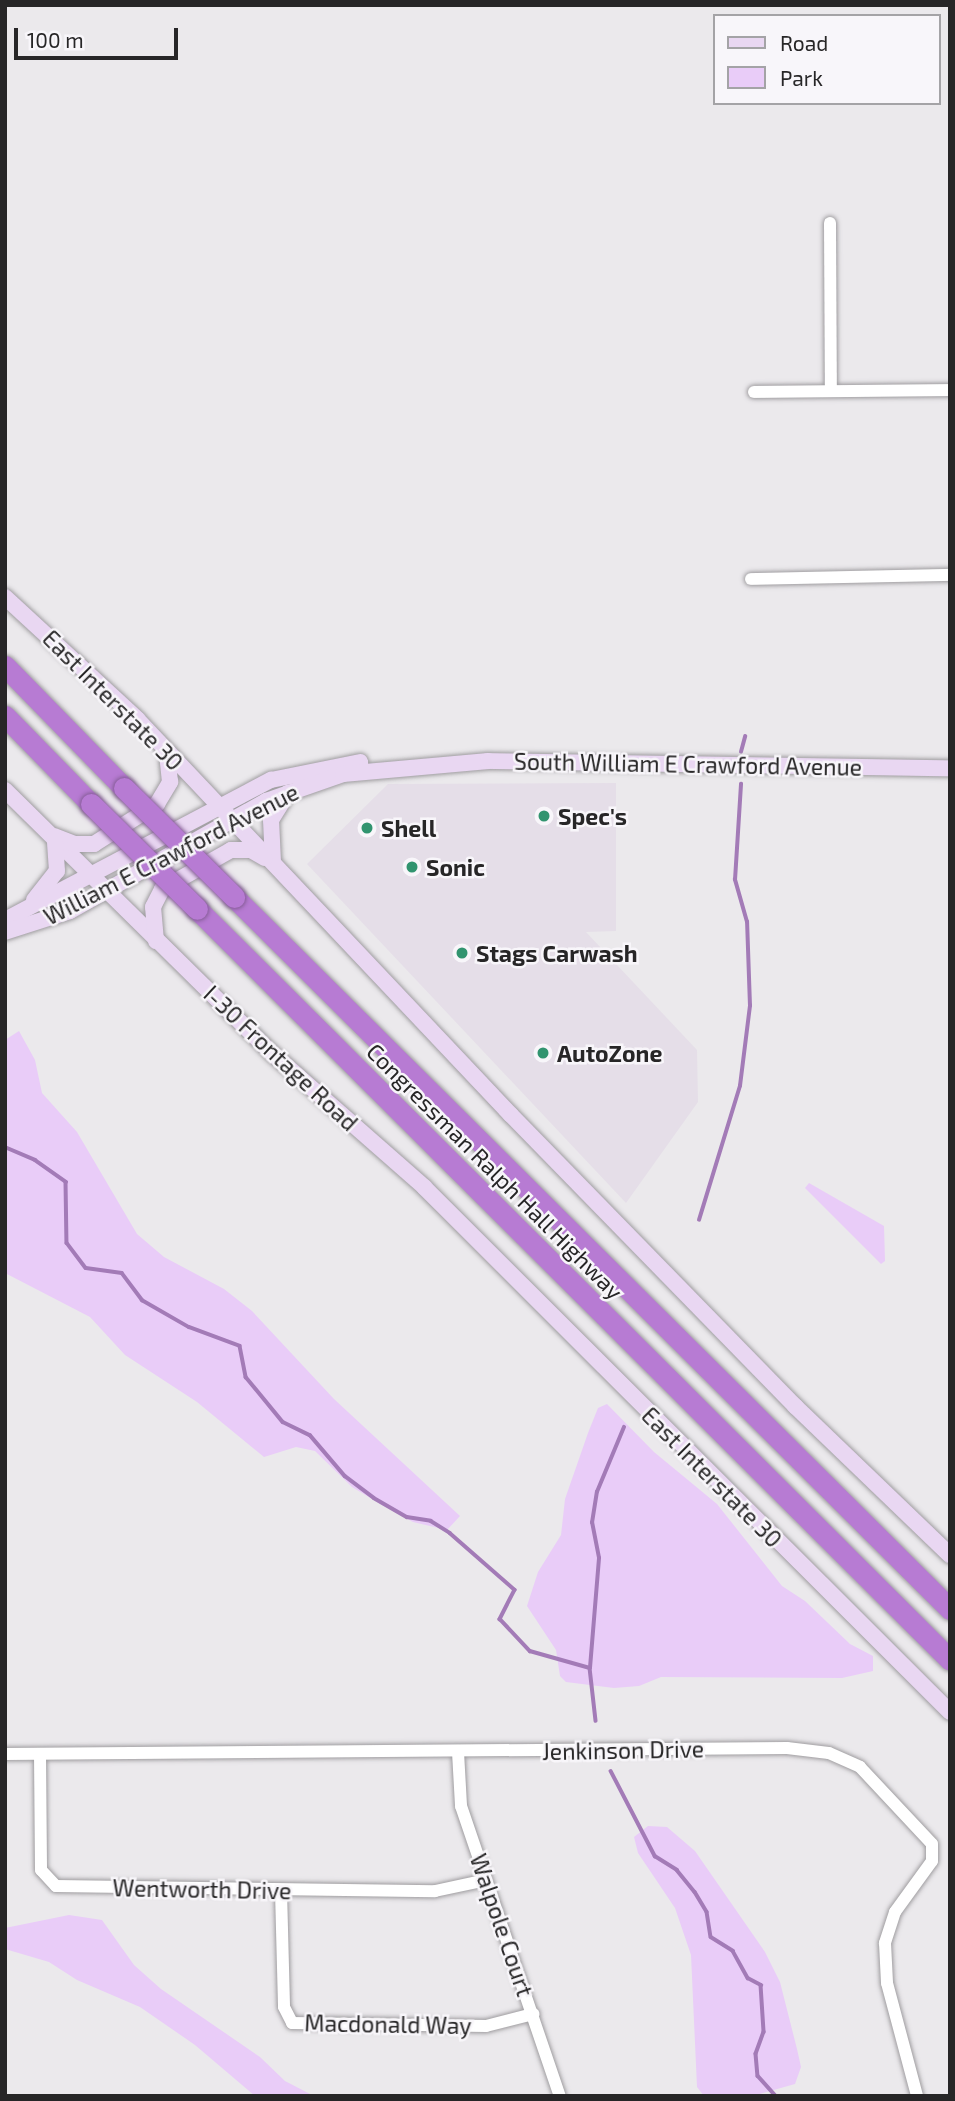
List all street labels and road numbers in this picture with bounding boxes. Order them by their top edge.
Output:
street label: East Interstate 30 [37,624,189,776]
street label: South William E Crawford Avenue [513,747,863,781]
street label: William E Crawford Avenue [39,778,303,930]
street label: I-30 Frontage Road [198,980,364,1136]
street label: Congressman Ralph Hall Highway [361,1037,629,1305]
street label: East Interstate 30 [636,1401,788,1553]
street label: Jenkinson Drive [542,1735,704,1765]
street label: Walpole Court [465,1850,539,2000]
street label: Wentworth Drive [112,1874,292,1904]
street label: Macdonald Way [304,2009,472,2039]

